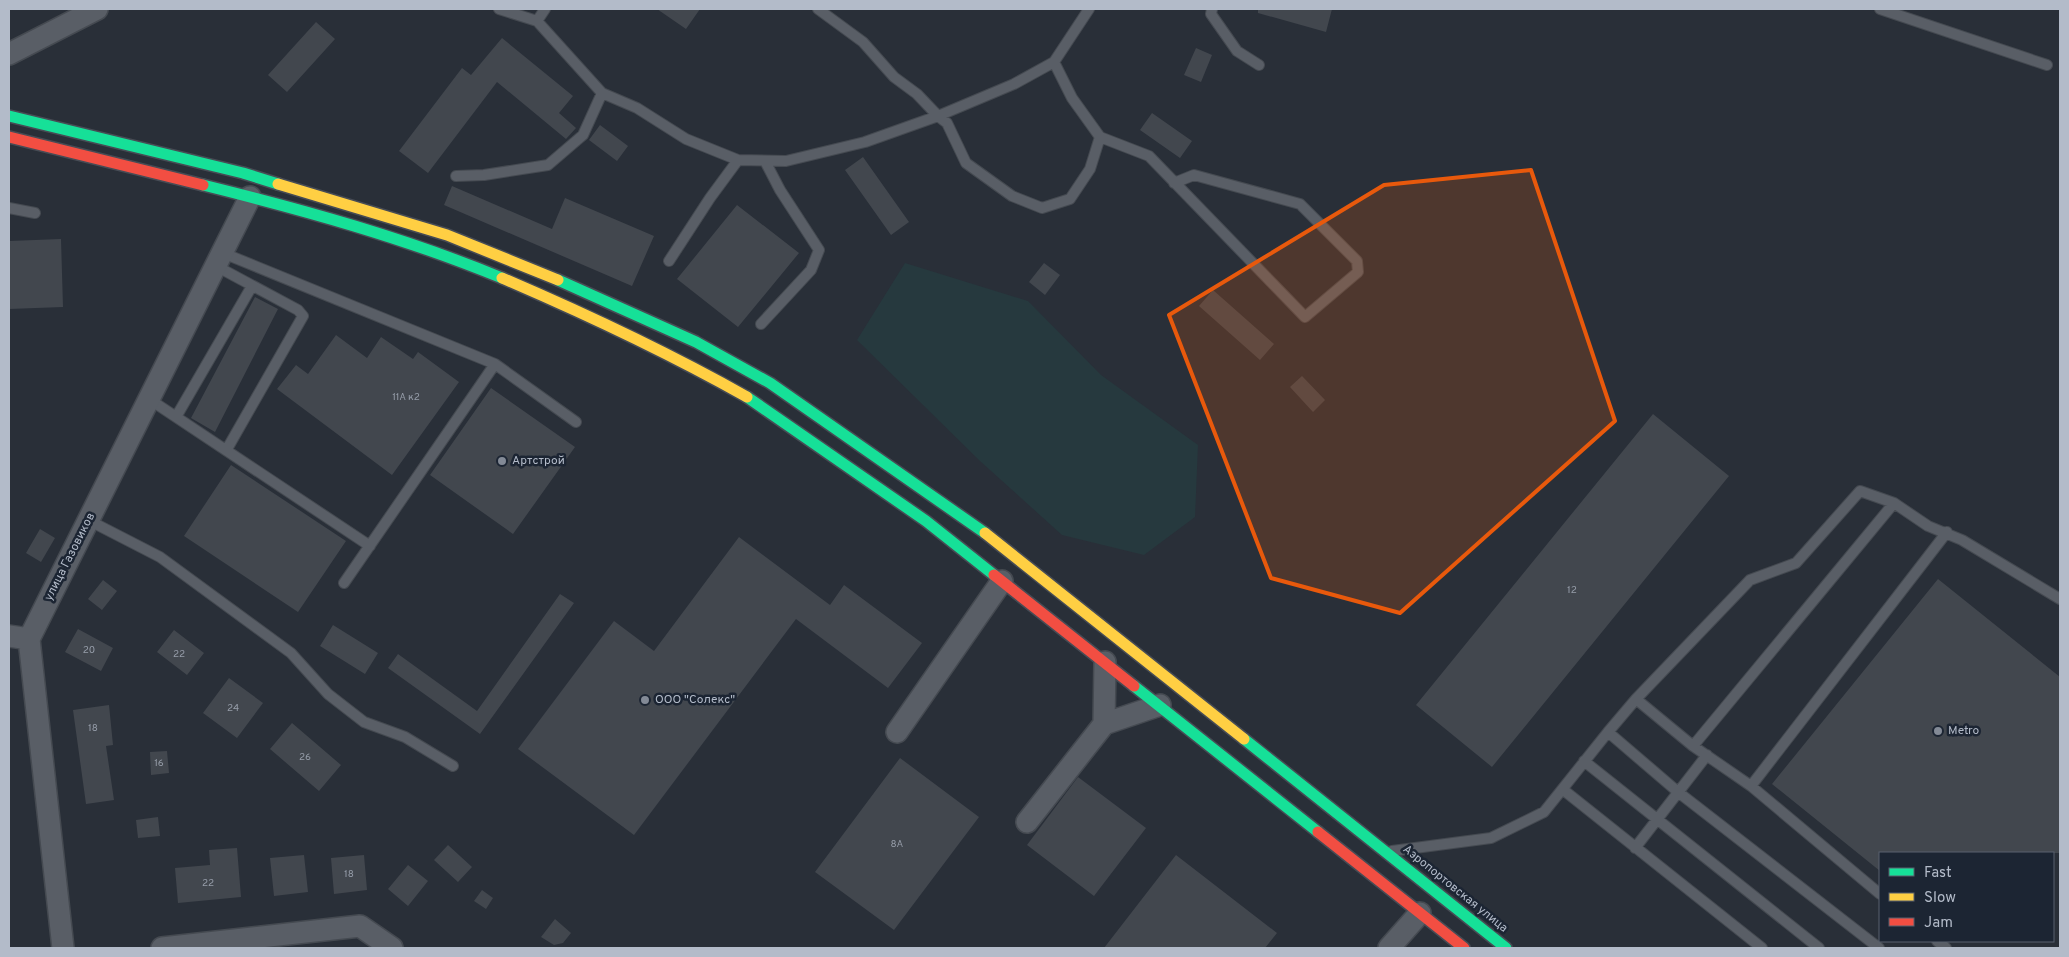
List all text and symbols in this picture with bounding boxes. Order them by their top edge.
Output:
house number: 11А к2 [392,391,420,404]
place label: Артстрой [512,453,565,469]
marker: Артстрой [496,455,508,467]
street label: улица Газовиков [41,510,99,604]
house number: 12 [1567,584,1577,597]
house number: 20 [83,644,95,657]
house number: 22 [173,648,185,661]
place label: ООО "Солекс" [655,692,735,708]
marker: ООО "Солекс" [639,694,651,706]
house number: 24 [227,702,239,715]
house number: 18 [88,722,98,735]
place label: Metro [1948,723,1979,739]
marker: Metro [1932,725,1944,737]
house number: 26 [299,751,311,764]
house number: 16 [154,757,164,770]
house number: 8А [891,838,904,851]
street label: Аэропортовская улица [1399,842,1511,936]
legend [1879,852,2054,942]
text: Fast [1924,864,1952,883]
house number: 18 [344,868,354,881]
house number: 22 [202,877,214,890]
text: Slow [1924,889,1956,908]
text: Jam [1924,914,1953,933]

